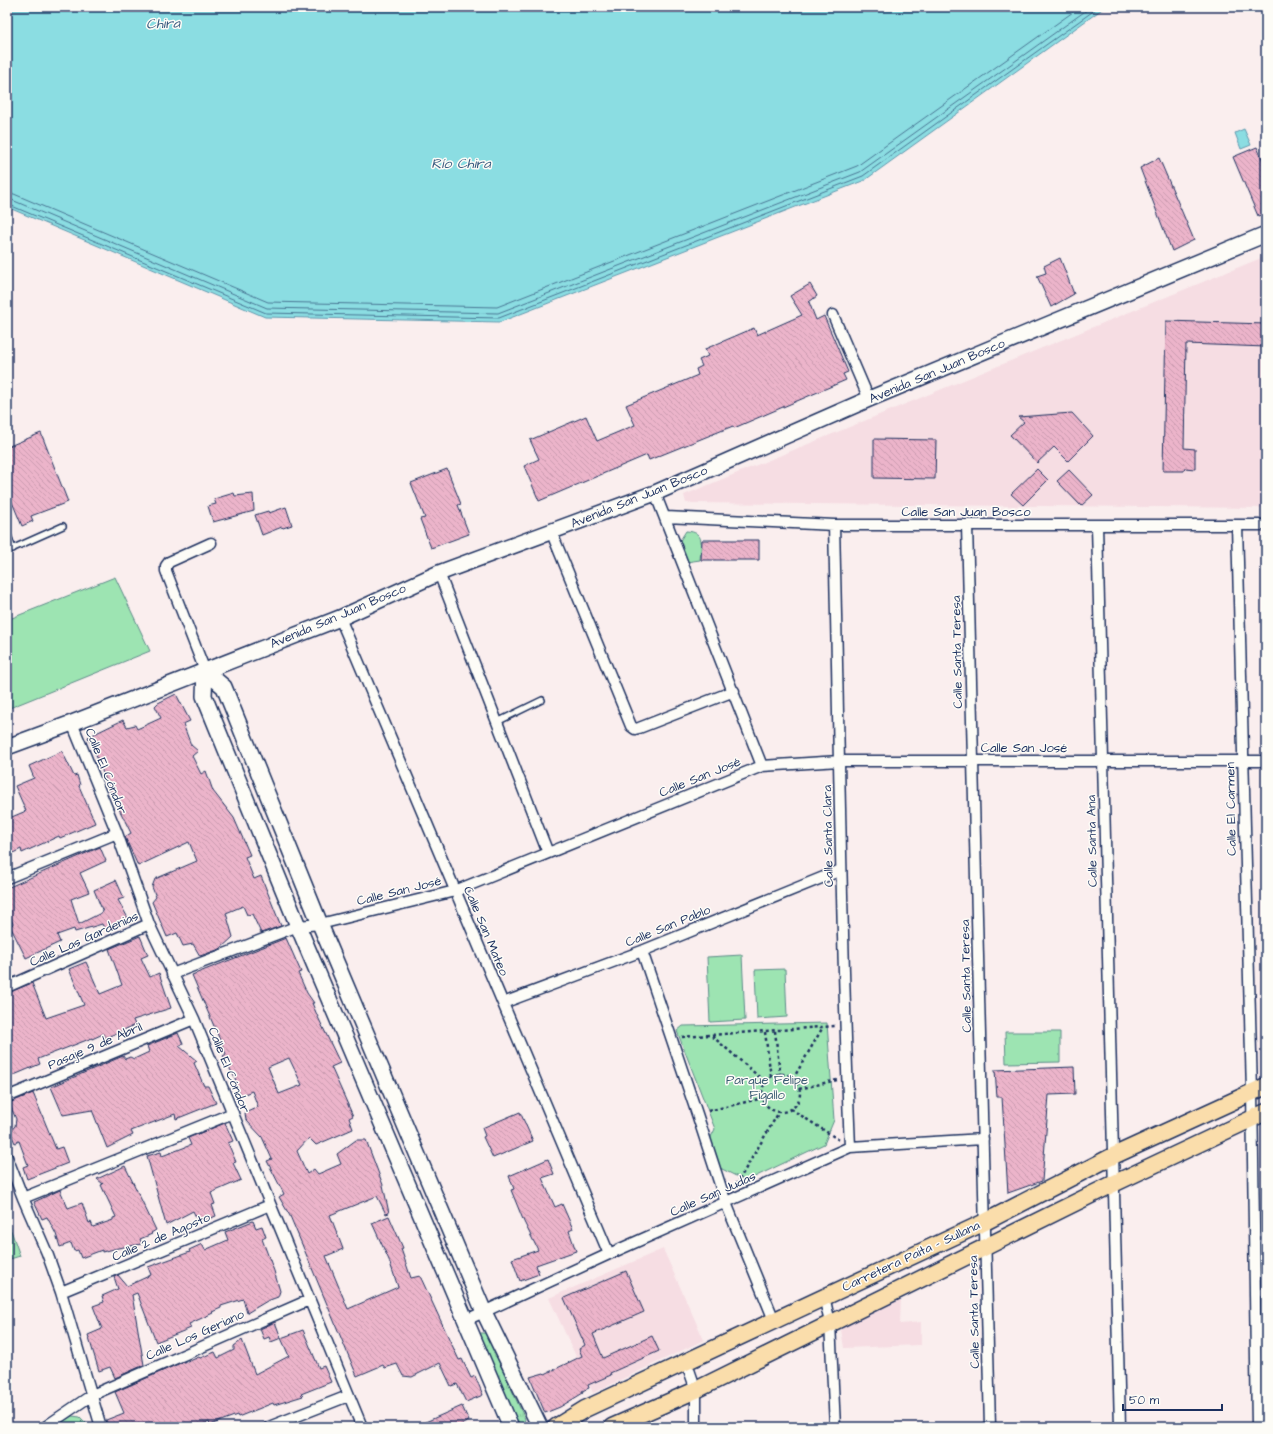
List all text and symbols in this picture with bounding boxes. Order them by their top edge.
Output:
water label: Chira [146,13,181,35]
water label: Río Chira [431,154,492,174]
street label: Avenida San Juan Bosco [866,334,1008,408]
street label: Avenida San Juan Bosco [568,461,711,533]
street label: Calle San Juan Bosco [901,503,1031,521]
street label: Avenida San Juan Bosco [267,579,409,653]
street label: Calle Santa Teresa [947,595,967,709]
street label: Calle El Cóndor [81,725,131,817]
street label: Calle San José [981,739,1067,757]
street label: Calle San José [656,752,744,802]
street label: Calle El Carmen [1221,761,1241,856]
street label: Calle Santa Clara [818,784,838,887]
street label: Calle Santa Ana [1082,794,1102,887]
street label: Calle San José [355,872,443,910]
street label: Calle San Mateo [459,883,513,979]
street label: Calle San Pablo [623,900,714,951]
street label: Calle Las Gardenias [27,907,142,971]
street label: Calle Santa Teresa [956,919,976,1033]
street label: Pasaje 9 de Abril [45,1018,145,1074]
street label: Calle El Cóndor [204,1024,254,1116]
park label: Parque Felipe Figallo [726,1071,808,1105]
street label: Calle San Judas [667,1167,759,1221]
street label: Calle 2 de Agosto [109,1208,214,1267]
street label: Carretera Paita - Sullana [839,1216,983,1296]
street label: Calle Santa Teresa [964,1255,984,1369]
street label: Calle Los Geriano [143,1305,248,1365]
scale bar [1123,1386,1222,1412]
text: 50 m [1129,1392,1160,1409]

